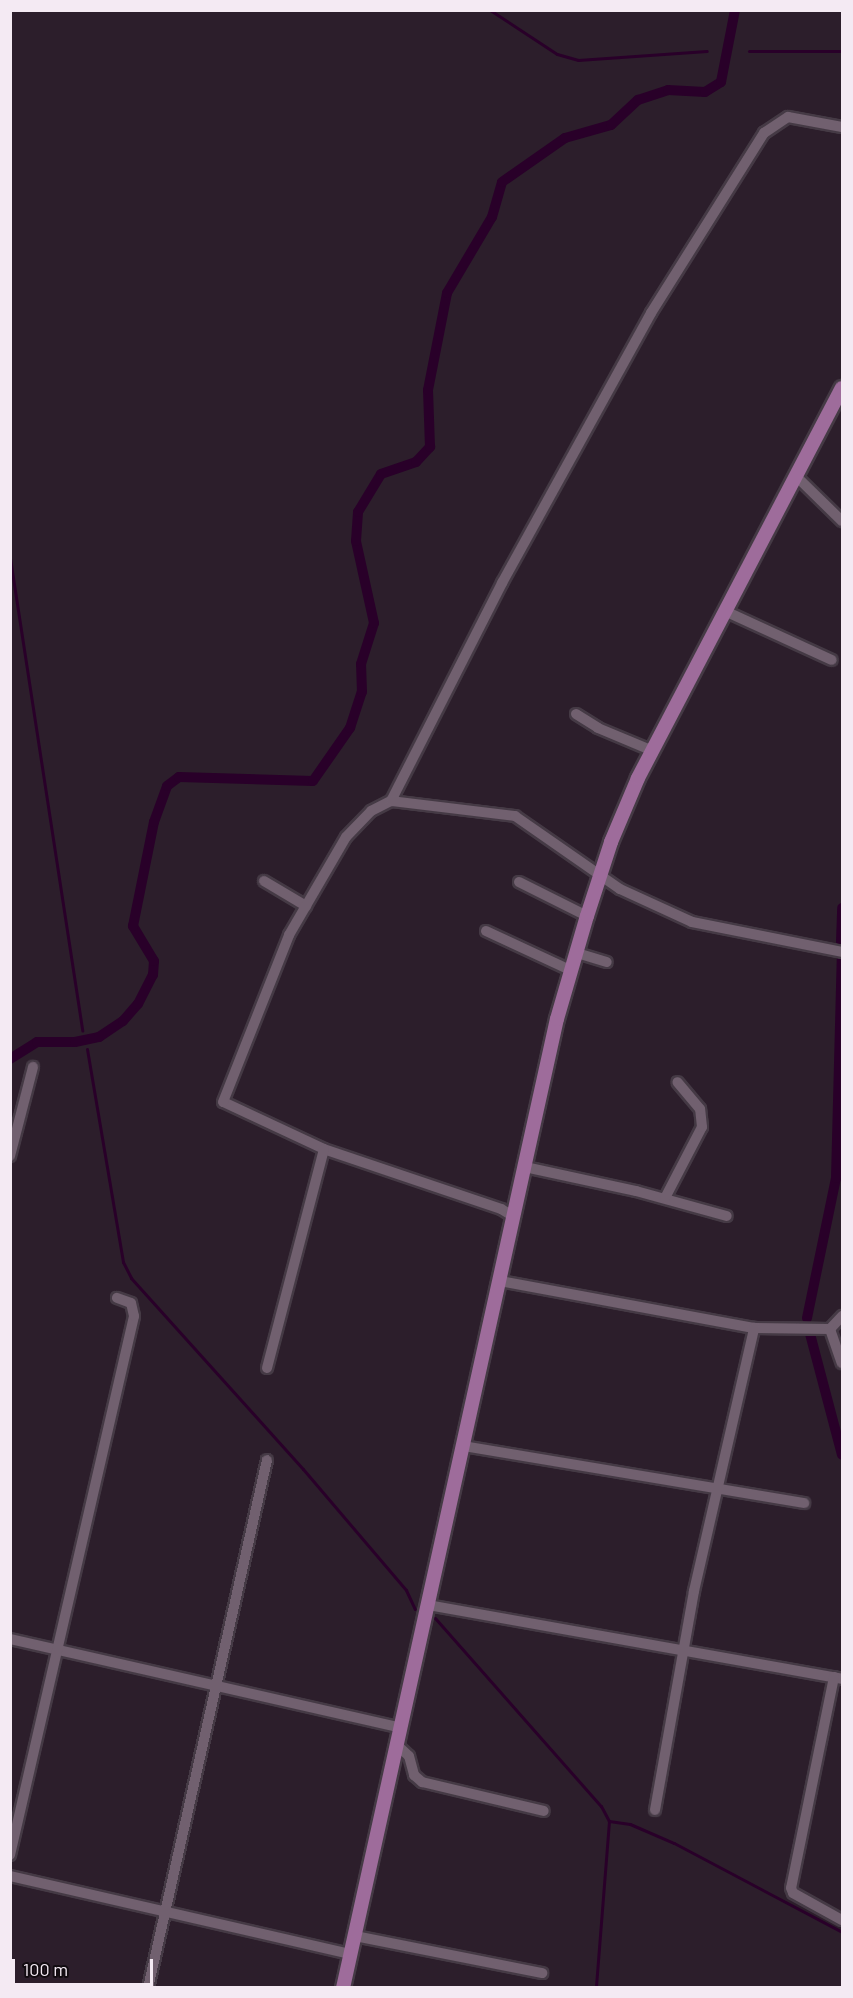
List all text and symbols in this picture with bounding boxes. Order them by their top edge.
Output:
scale bar [15,1947,156,1985]
text: 100 m [23,1958,68,1980]

